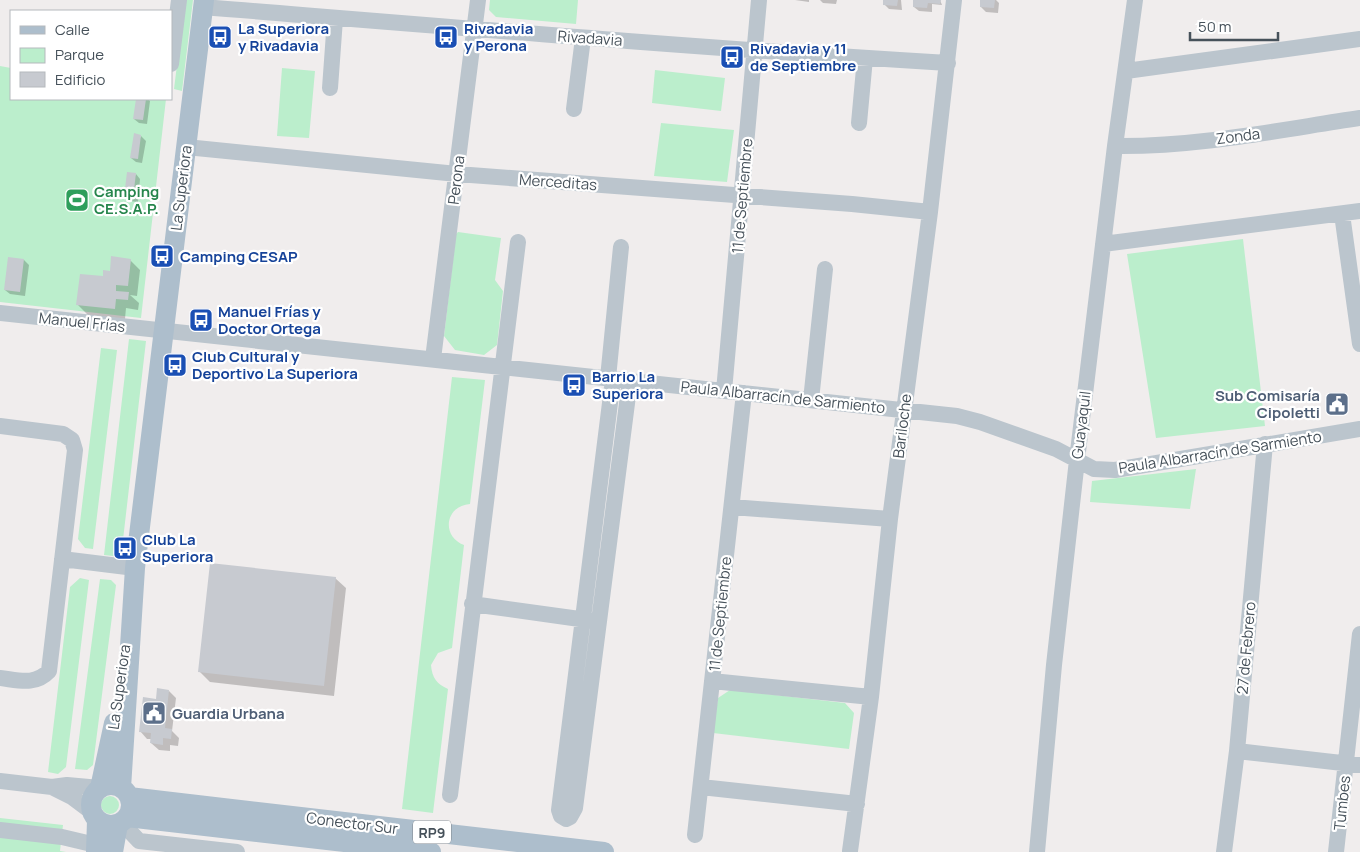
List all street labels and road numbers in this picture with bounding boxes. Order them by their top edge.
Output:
street label: Rivadavia [557,25,623,51]
street label: Zonda [1215,123,1261,149]
street label: 11 de Septiembre [726,137,758,255]
street label: La Superiora [165,144,197,232]
street label: Perona [443,154,469,206]
street label: Merceditas [518,169,598,195]
street label: Manuel Frías [38,307,126,337]
street label: Paula Albarracín de Sarmiento [680,376,886,418]
street label: Guayaquil [1066,390,1096,460]
street label: Bariloche [888,392,916,459]
street label: Paula Albarracín de Sarmiento [1117,426,1323,478]
street label: 11 de Septiembre [704,555,737,673]
street label: 27 de Febrero [1231,601,1261,695]
street label: La Superiora [103,643,135,731]
street label: Tumbes [1329,774,1355,832]
street label: Conector Sur [305,807,400,839]
road number: RP9 [413,820,451,844]

